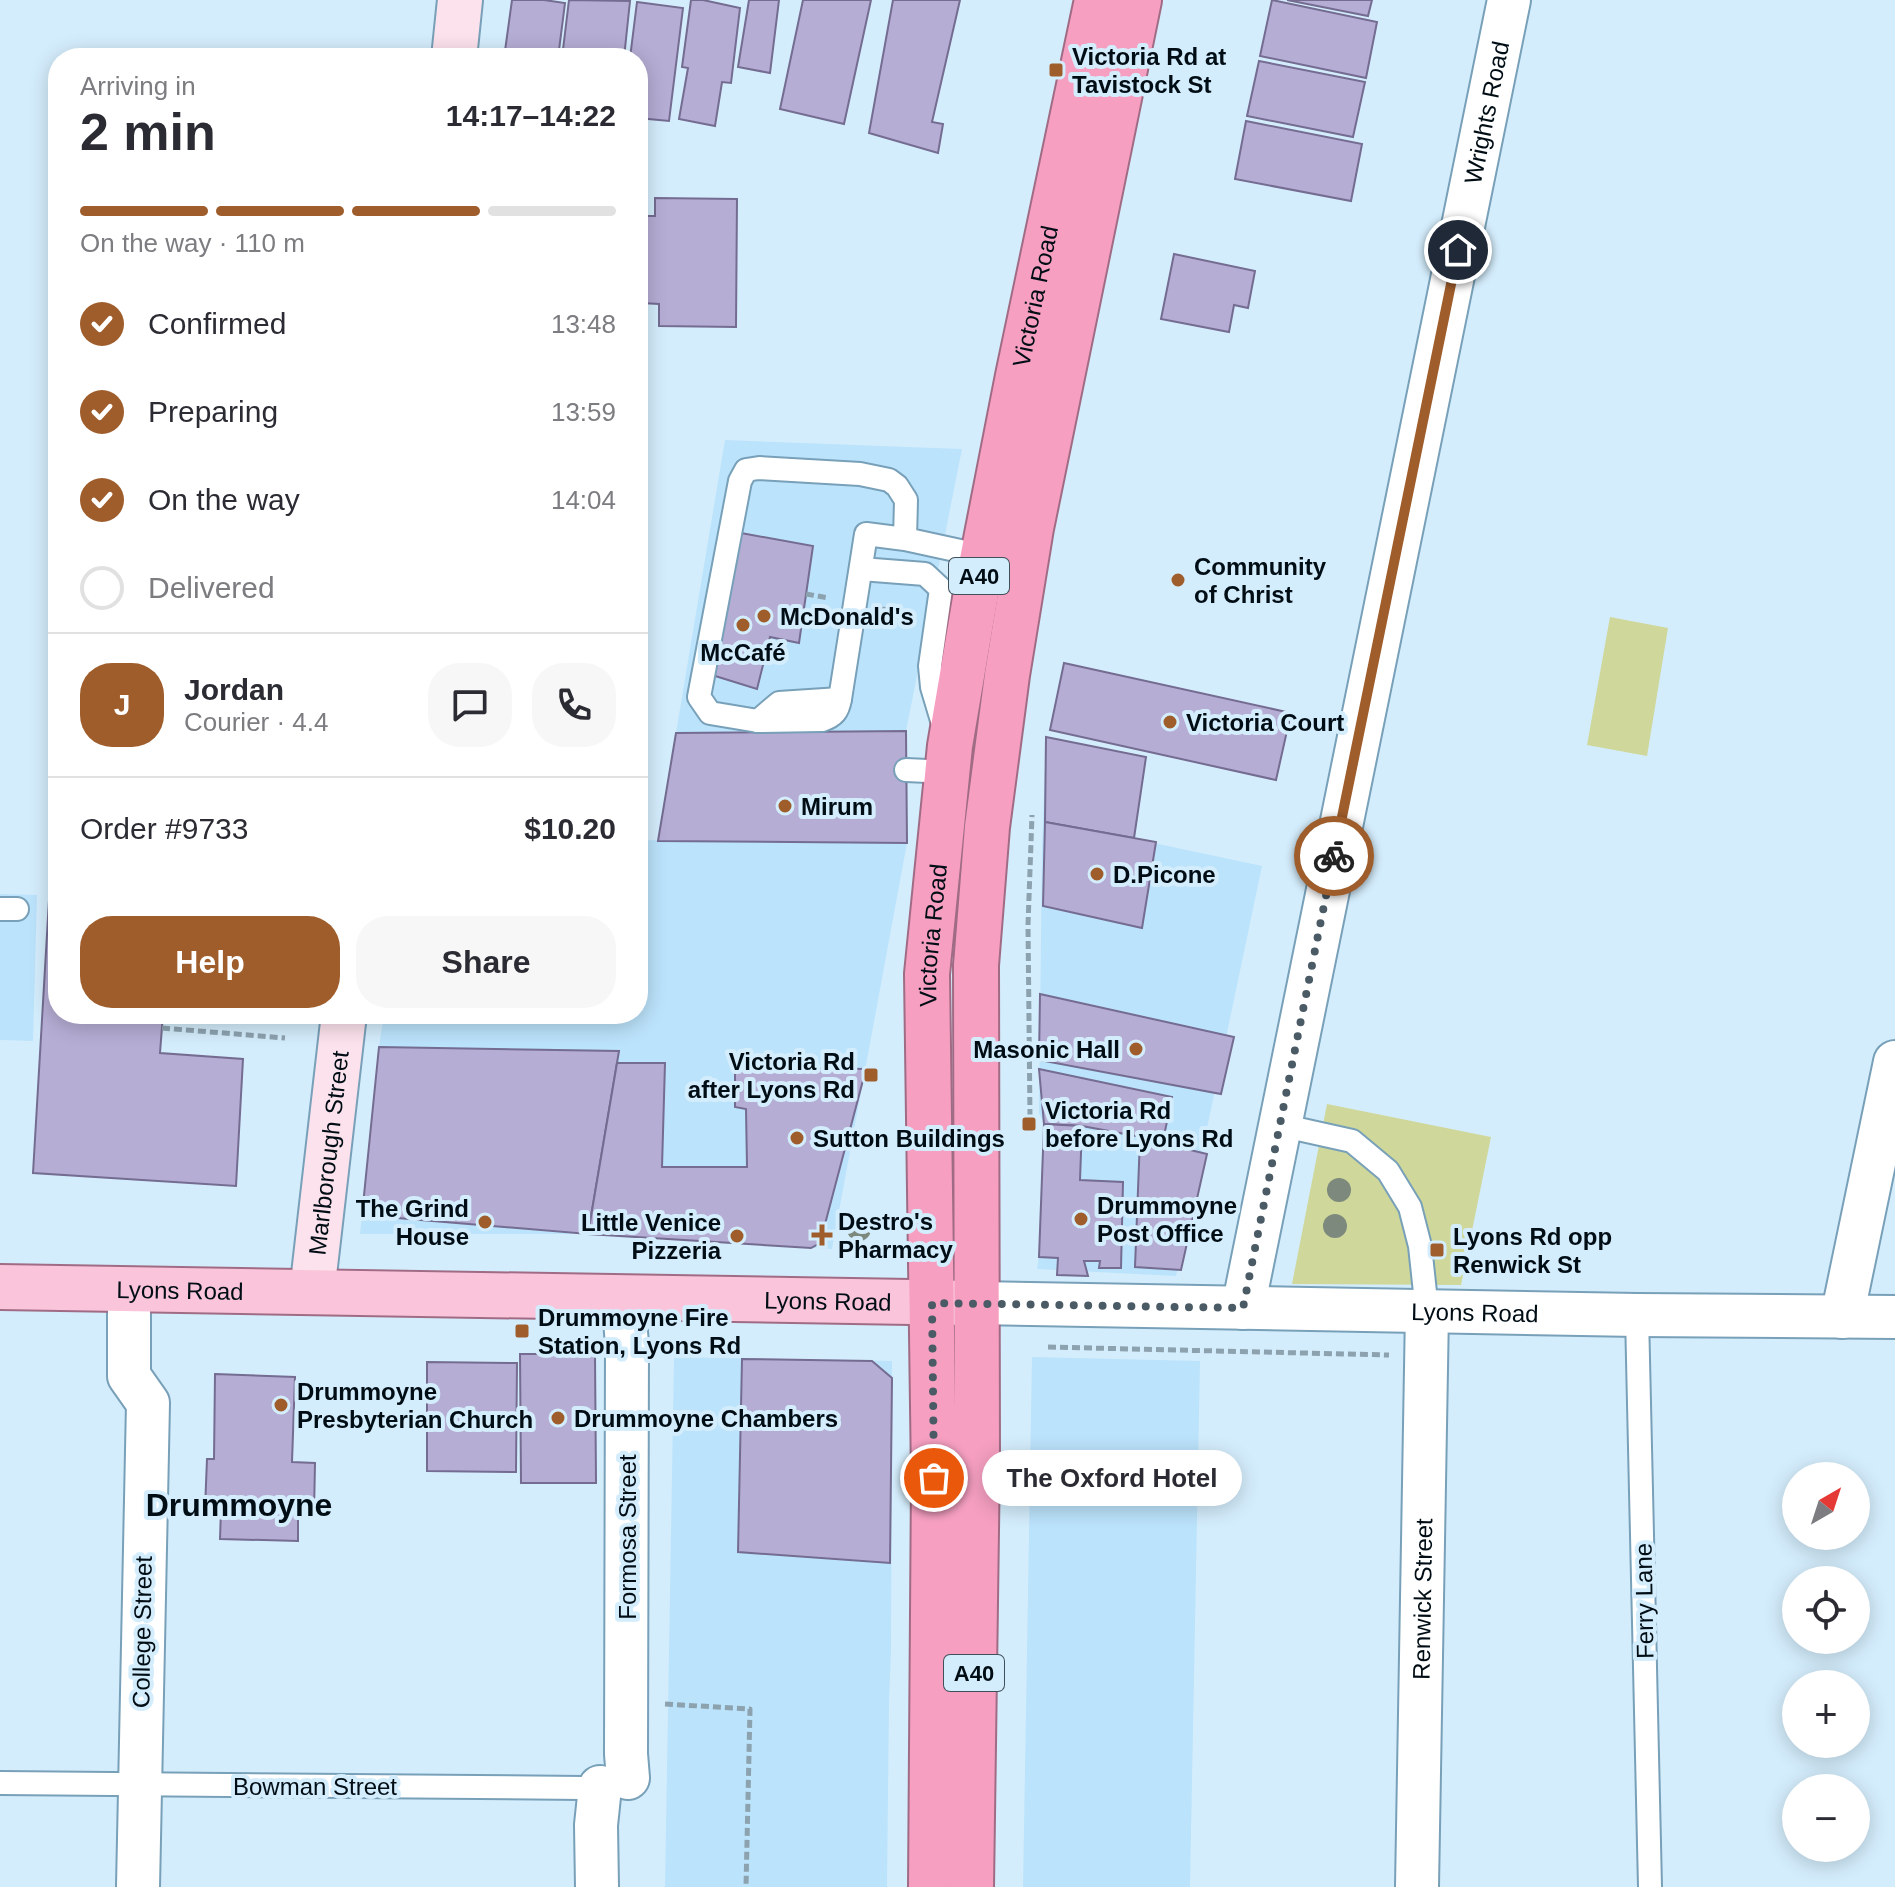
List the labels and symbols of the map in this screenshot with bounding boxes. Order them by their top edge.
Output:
street label: Wrights Road [1458,39,1514,186]
place label: Victoria Rd at Tavistock St [1072,43,1226,98]
marker: Victoria Rd at Tavistock St [1047,61,1065,79]
pin [1424,216,1492,284]
street label: Victoria Road [1007,223,1063,369]
place label: Community of Christ [1194,553,1327,608]
road number: A40 [949,558,1009,594]
marker: Community of Christ [1169,571,1187,589]
place label: McDonald's [780,603,914,630]
marker: McDonald's [755,607,773,625]
marker: McCafé [734,616,752,634]
place label: McCafé [700,639,786,666]
place label: Victoria Court [1186,709,1344,736]
marker: Victoria Court [1161,713,1179,731]
place label: Mirum [801,793,873,820]
marker: Mirum [776,797,794,815]
courier [1294,816,1374,896]
place label: D.Picone [1113,861,1216,888]
street label: Victoria Road [914,862,952,1007]
marker: D.Picone [1088,865,1106,883]
place label: Masonic Hall [973,1036,1120,1063]
marker: Masonic Hall [1127,1040,1145,1058]
place label: Victoria Rd after Lyons Rd [688,1048,855,1103]
street label: Marlborough Street [303,1049,353,1257]
marker: Victoria Rd after Lyons Rd [862,1066,880,1084]
place label: Victoria Rd before Lyons Rd [1045,1097,1233,1152]
marker: Victoria Rd before Lyons Rd [1020,1115,1038,1133]
place label: Sutton Buildings [813,1125,1005,1152]
marker: Sutton Buildings [788,1129,806,1147]
place label: Drummoyne Post Office [1097,1192,1237,1247]
place label: The Grind House [356,1195,469,1250]
place label: Destro's Pharmacy [838,1208,953,1263]
place label: Little Venice Pizzeria [581,1209,722,1264]
marker: Drummoyne Post Office [1072,1210,1090,1228]
marker: The Grind House [476,1213,494,1231]
place label: Lyons Rd opp Renwick St [1453,1223,1612,1278]
marker: Destro's Pharmacy [813,1226,831,1244]
marker: Little Venice Pizzeria [728,1227,746,1245]
marker: Lyons Rd opp Renwick St [1428,1241,1446,1259]
street label: Lyons Road [116,1275,244,1305]
street label: Lyons Road [764,1286,892,1315]
street label: Lyons Road [1411,1297,1539,1327]
place label: Drummoyne Fire Station, Lyons Rd [538,1304,741,1359]
marker: Drummoyne Fire Station, Lyons Rd [513,1322,531,1340]
place label: Drummoyne Presbyterian Church [297,1378,533,1433]
marker: Drummoyne Presbyterian Church [272,1396,290,1414]
place label: Drummoyne Chambers [574,1405,838,1432]
marker: Drummoyne Chambers [549,1409,567,1427]
pin [900,1444,968,1512]
callout: The Oxford Hotel [982,1450,1242,1506]
street label: Formosa Street [614,1454,641,1620]
north arrow [1782,1462,1870,1550]
district label: Drummoyne [146,1487,332,1523]
street label: Renwick Street [1407,1518,1437,1680]
street label: Ferry Lane [1629,1543,1659,1659]
street label: College Street [127,1555,157,1708]
road number: A40 [944,1655,1004,1691]
street label: Bowman Street [233,1773,397,1800]

